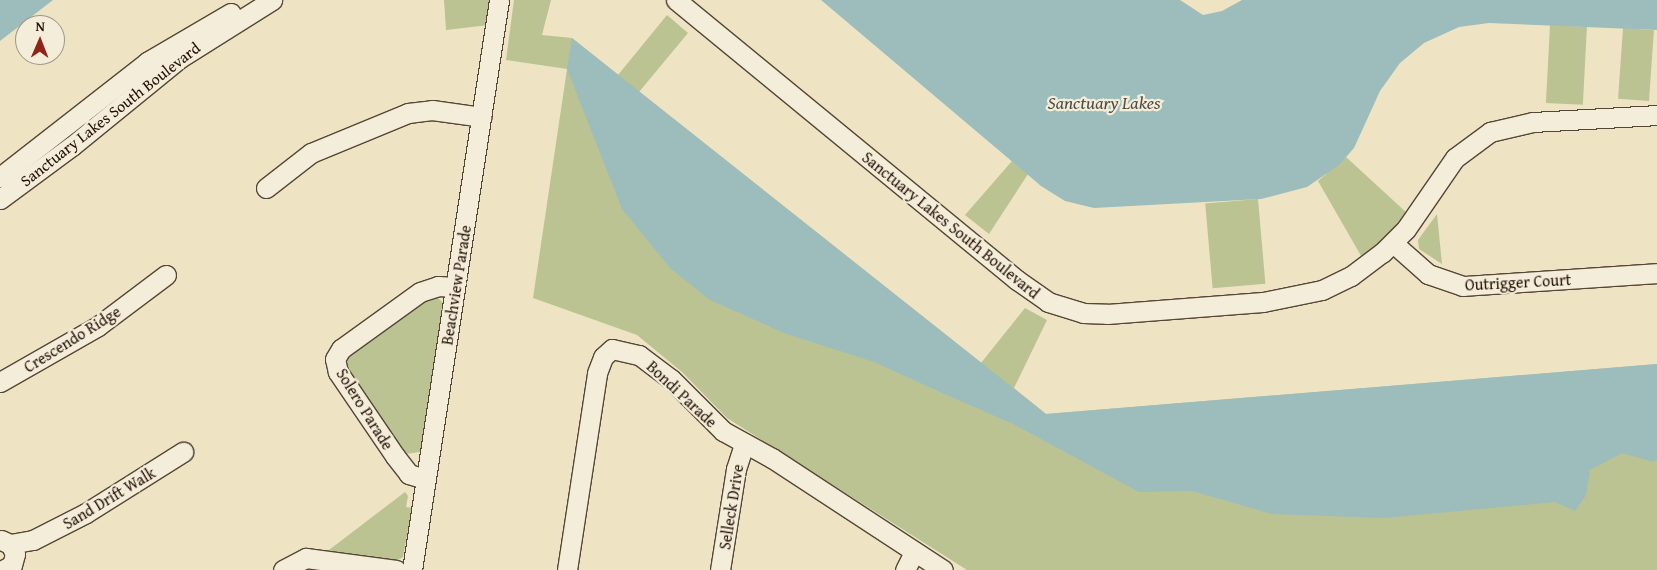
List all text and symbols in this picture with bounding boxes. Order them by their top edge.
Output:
north arrow [15,15,65,65]
text: N [35,16,45,36]
street label: Sanctuary Lakes South Boulevard [16,38,204,190]
water label: Sanctuary Lakes [1048,92,1160,114]
street label: Sanctuary Lakes South Boulevard [858,147,1044,303]
street label: Beachview Parade [437,224,475,346]
street label: Outrigger Court [1464,270,1572,294]
street label: Crescendo Ridge [20,302,124,376]
street label: Bondi Parade [643,357,721,431]
street label: Solero Parade [332,365,398,453]
street label: Sand Drift Walk [59,463,159,533]
street label: Selleck Drive [715,463,747,551]

